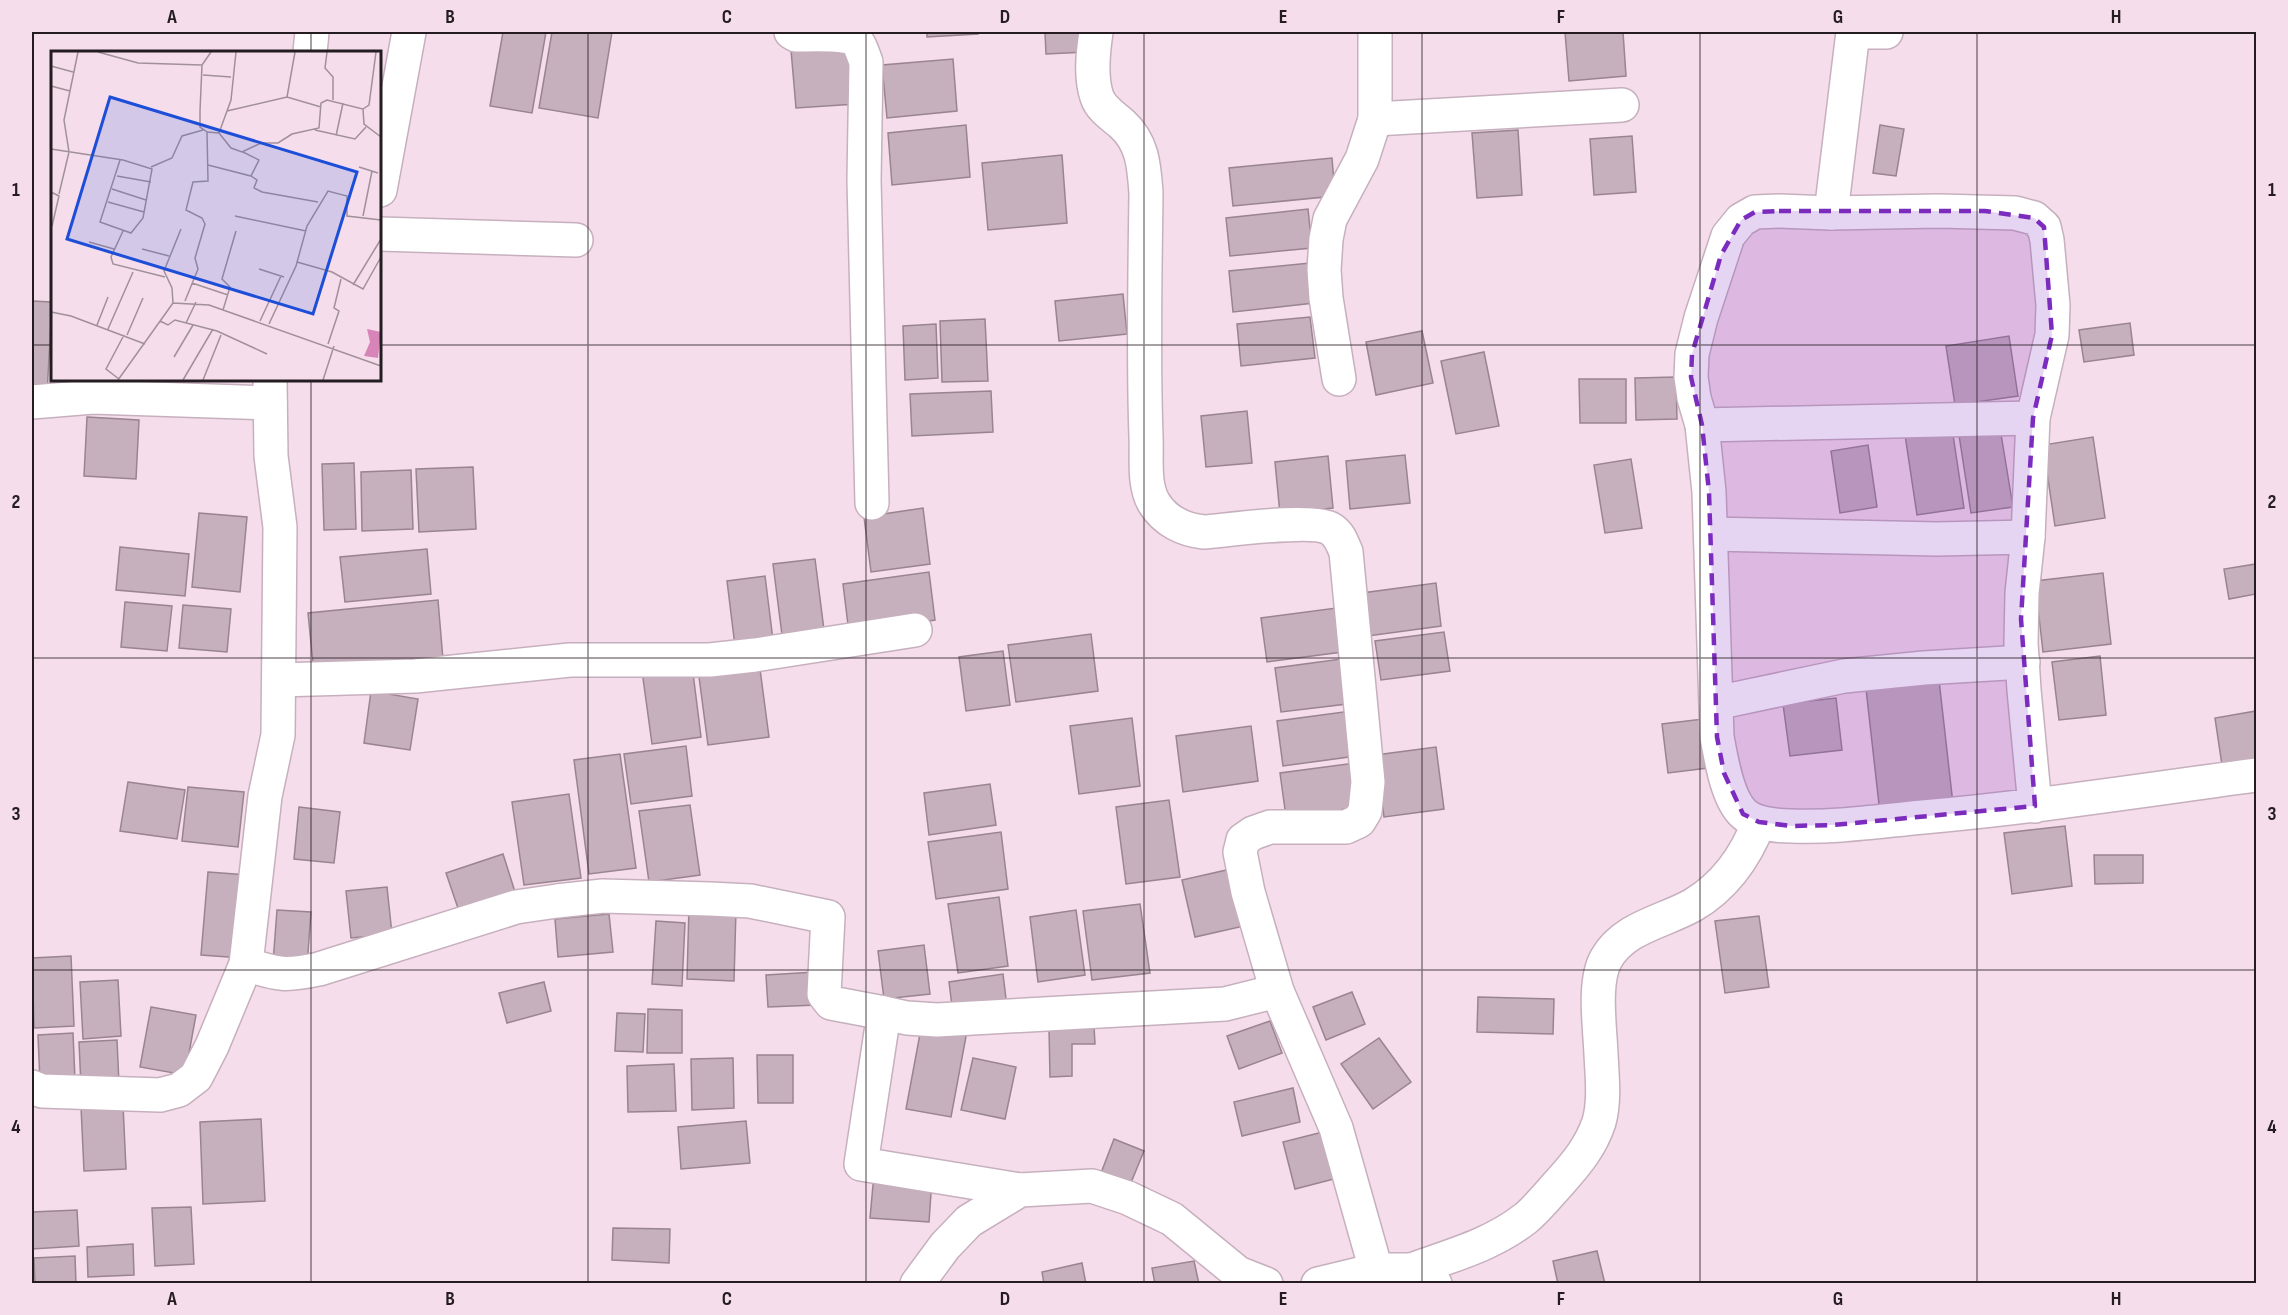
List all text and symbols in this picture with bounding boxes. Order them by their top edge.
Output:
text: A [166,5,177,29]
text: B [445,5,455,29]
text: C [722,5,732,29]
text: D [1000,5,1010,29]
text: E [1279,5,1287,29]
text: F [1557,5,1565,29]
text: G [1833,5,1843,29]
text: H [2111,5,2121,29]
inset map [51,51,381,381]
text: 1 [12,178,20,202]
text: 1 [2268,178,2276,202]
text: 2 [12,490,20,514]
text: 2 [2268,490,2276,514]
text: 3 [12,802,21,826]
text: 3 [2268,802,2277,826]
text: 4 [11,1115,21,1139]
text: 4 [2267,1115,2277,1139]
text: A [166,1287,177,1311]
text: B [445,1287,455,1311]
text: C [722,1287,732,1311]
text: D [1000,1287,1010,1311]
text: E [1279,1287,1287,1311]
text: F [1557,1287,1565,1311]
text: G [1833,1287,1843,1311]
text: H [2111,1287,2121,1311]

